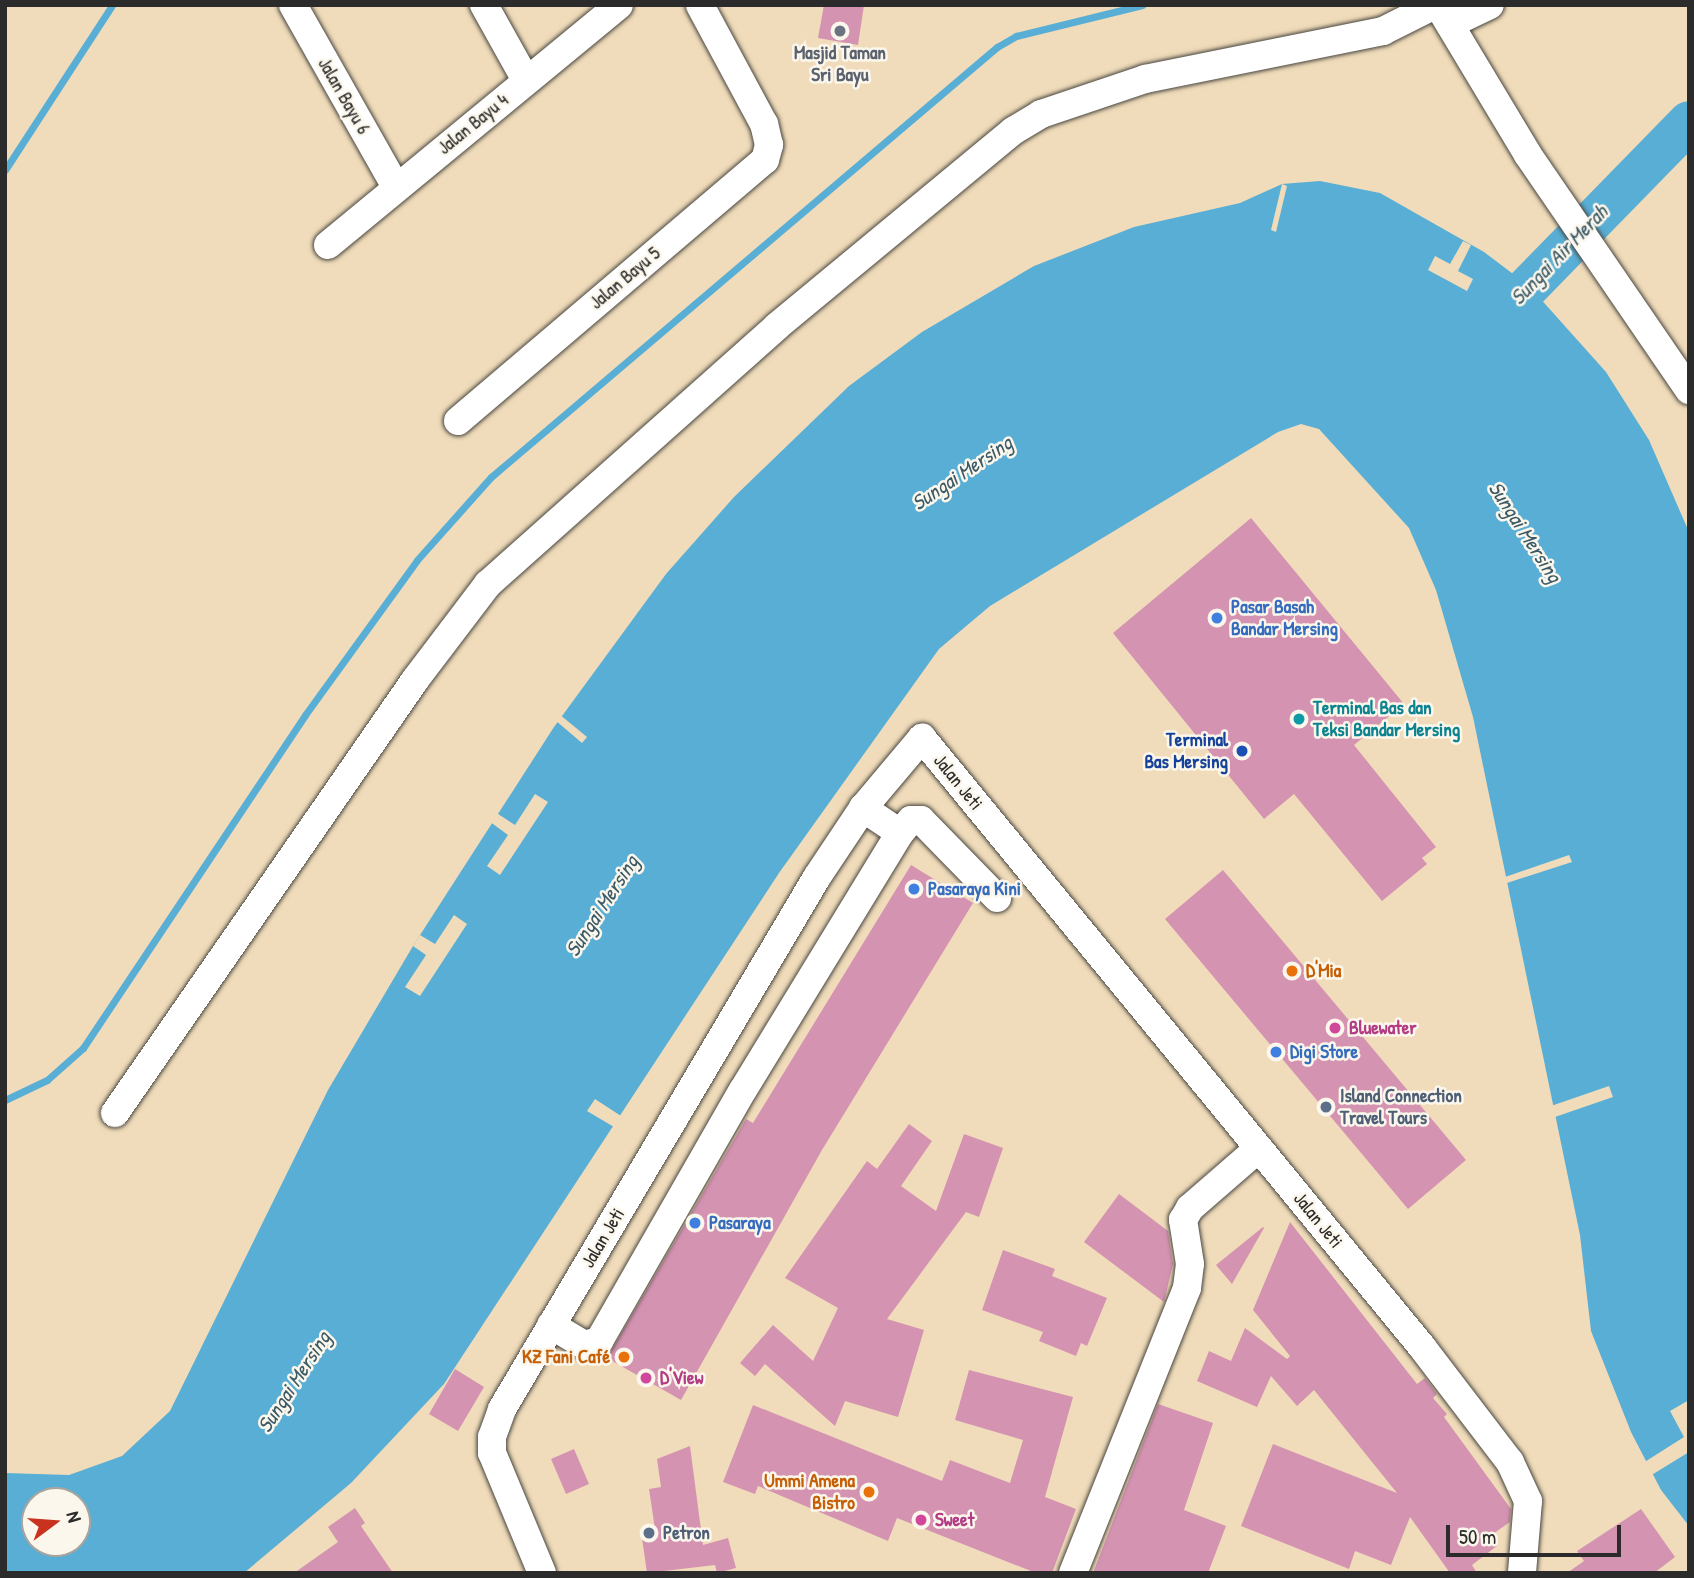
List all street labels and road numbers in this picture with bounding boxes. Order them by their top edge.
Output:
street label: Jalan Bayu 6 [313,54,375,138]
street label: Jalan Bayu 4 [433,89,513,159]
street label: Jalan Bayu 5 [585,242,665,314]
street label: Jalan Jeti [929,749,987,815]
street label: Jalan Jeti [1289,1187,1347,1253]
street label: Jalan Jeti [576,1204,630,1272]

